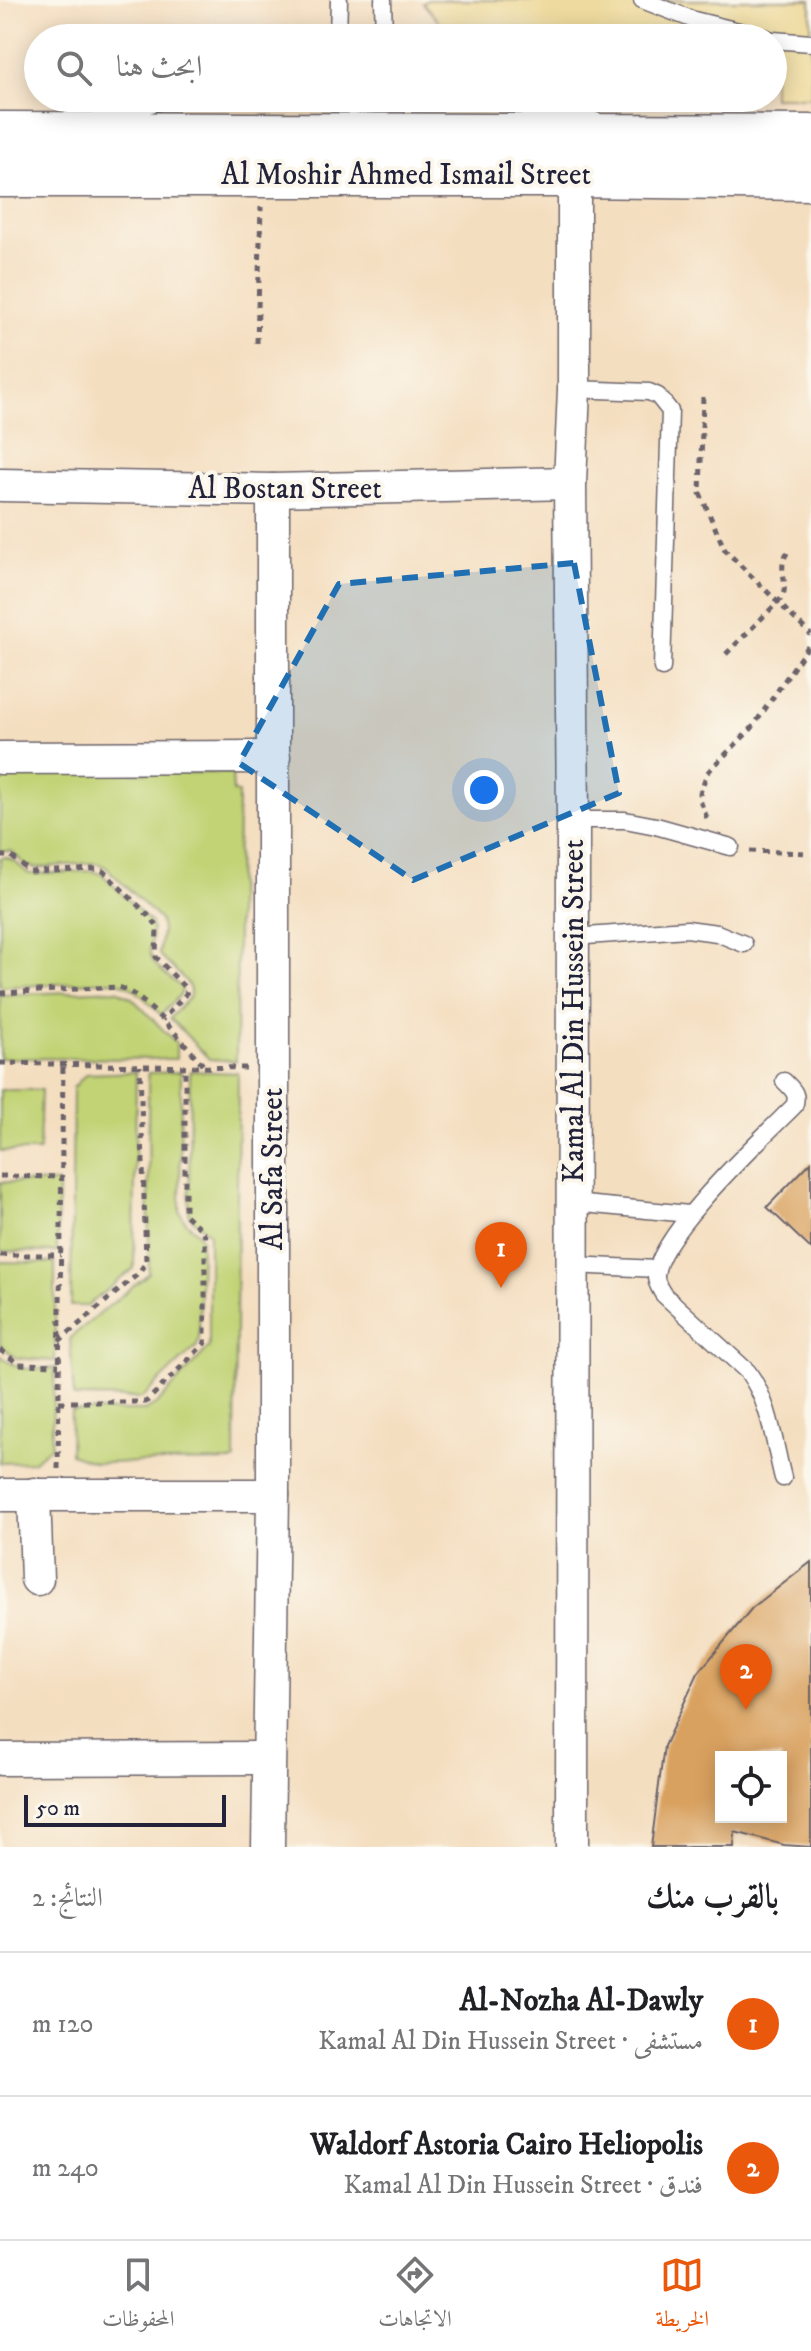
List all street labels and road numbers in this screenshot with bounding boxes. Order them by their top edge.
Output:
street label: Al Moshir Ahmed Ismail Street [221,157,591,194]
street label: Al Bostan Street [188,471,382,508]
street label: Kamal Al Din Hussein Street [556,839,593,1183]
street label: Al Safa Street [255,1088,292,1250]

